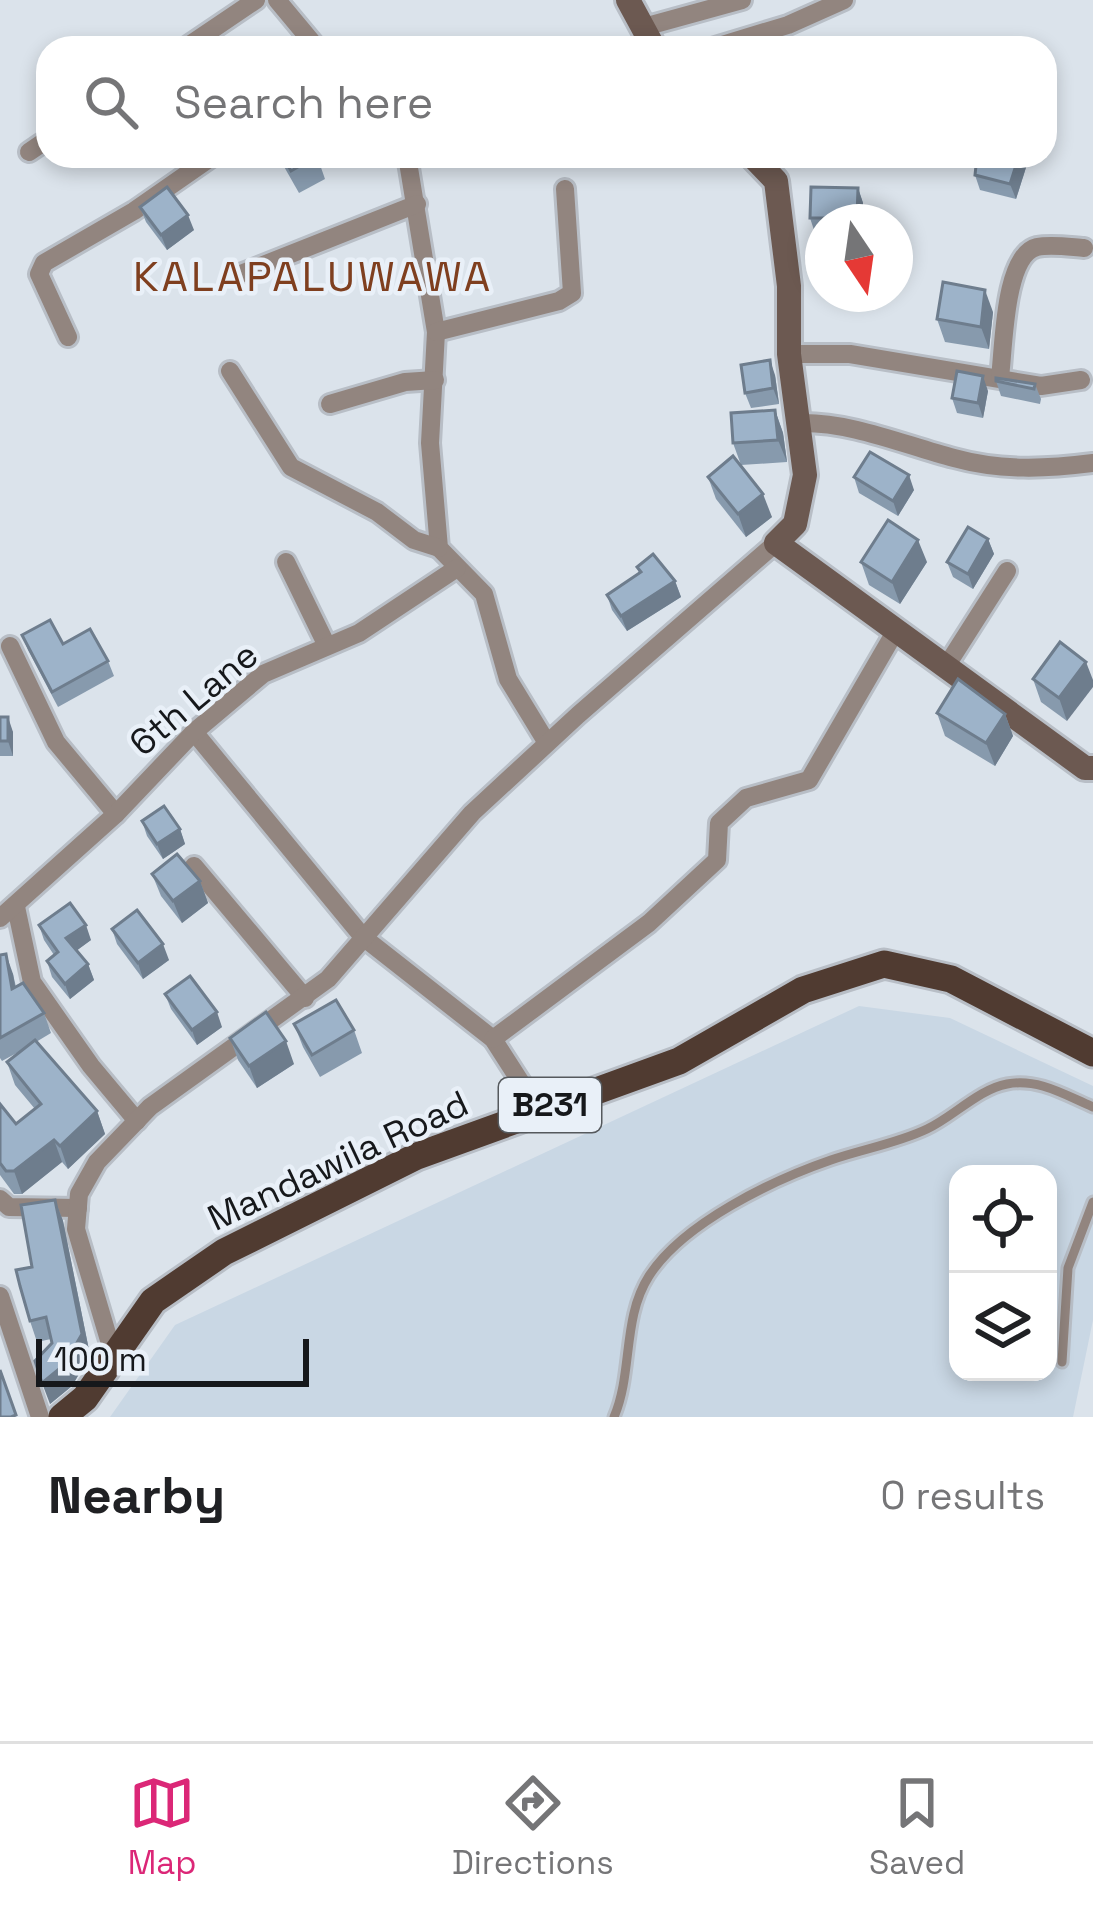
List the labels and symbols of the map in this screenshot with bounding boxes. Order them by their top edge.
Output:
north arrow [805,204,913,312]
district label: KALAPALUWAWA [133,250,493,303]
street label: 6th Lane [120,632,268,766]
road number: B231 [499,1078,601,1132]
street label: Mandawila Road [200,1081,476,1241]
scale bar [36,1333,309,1386]

